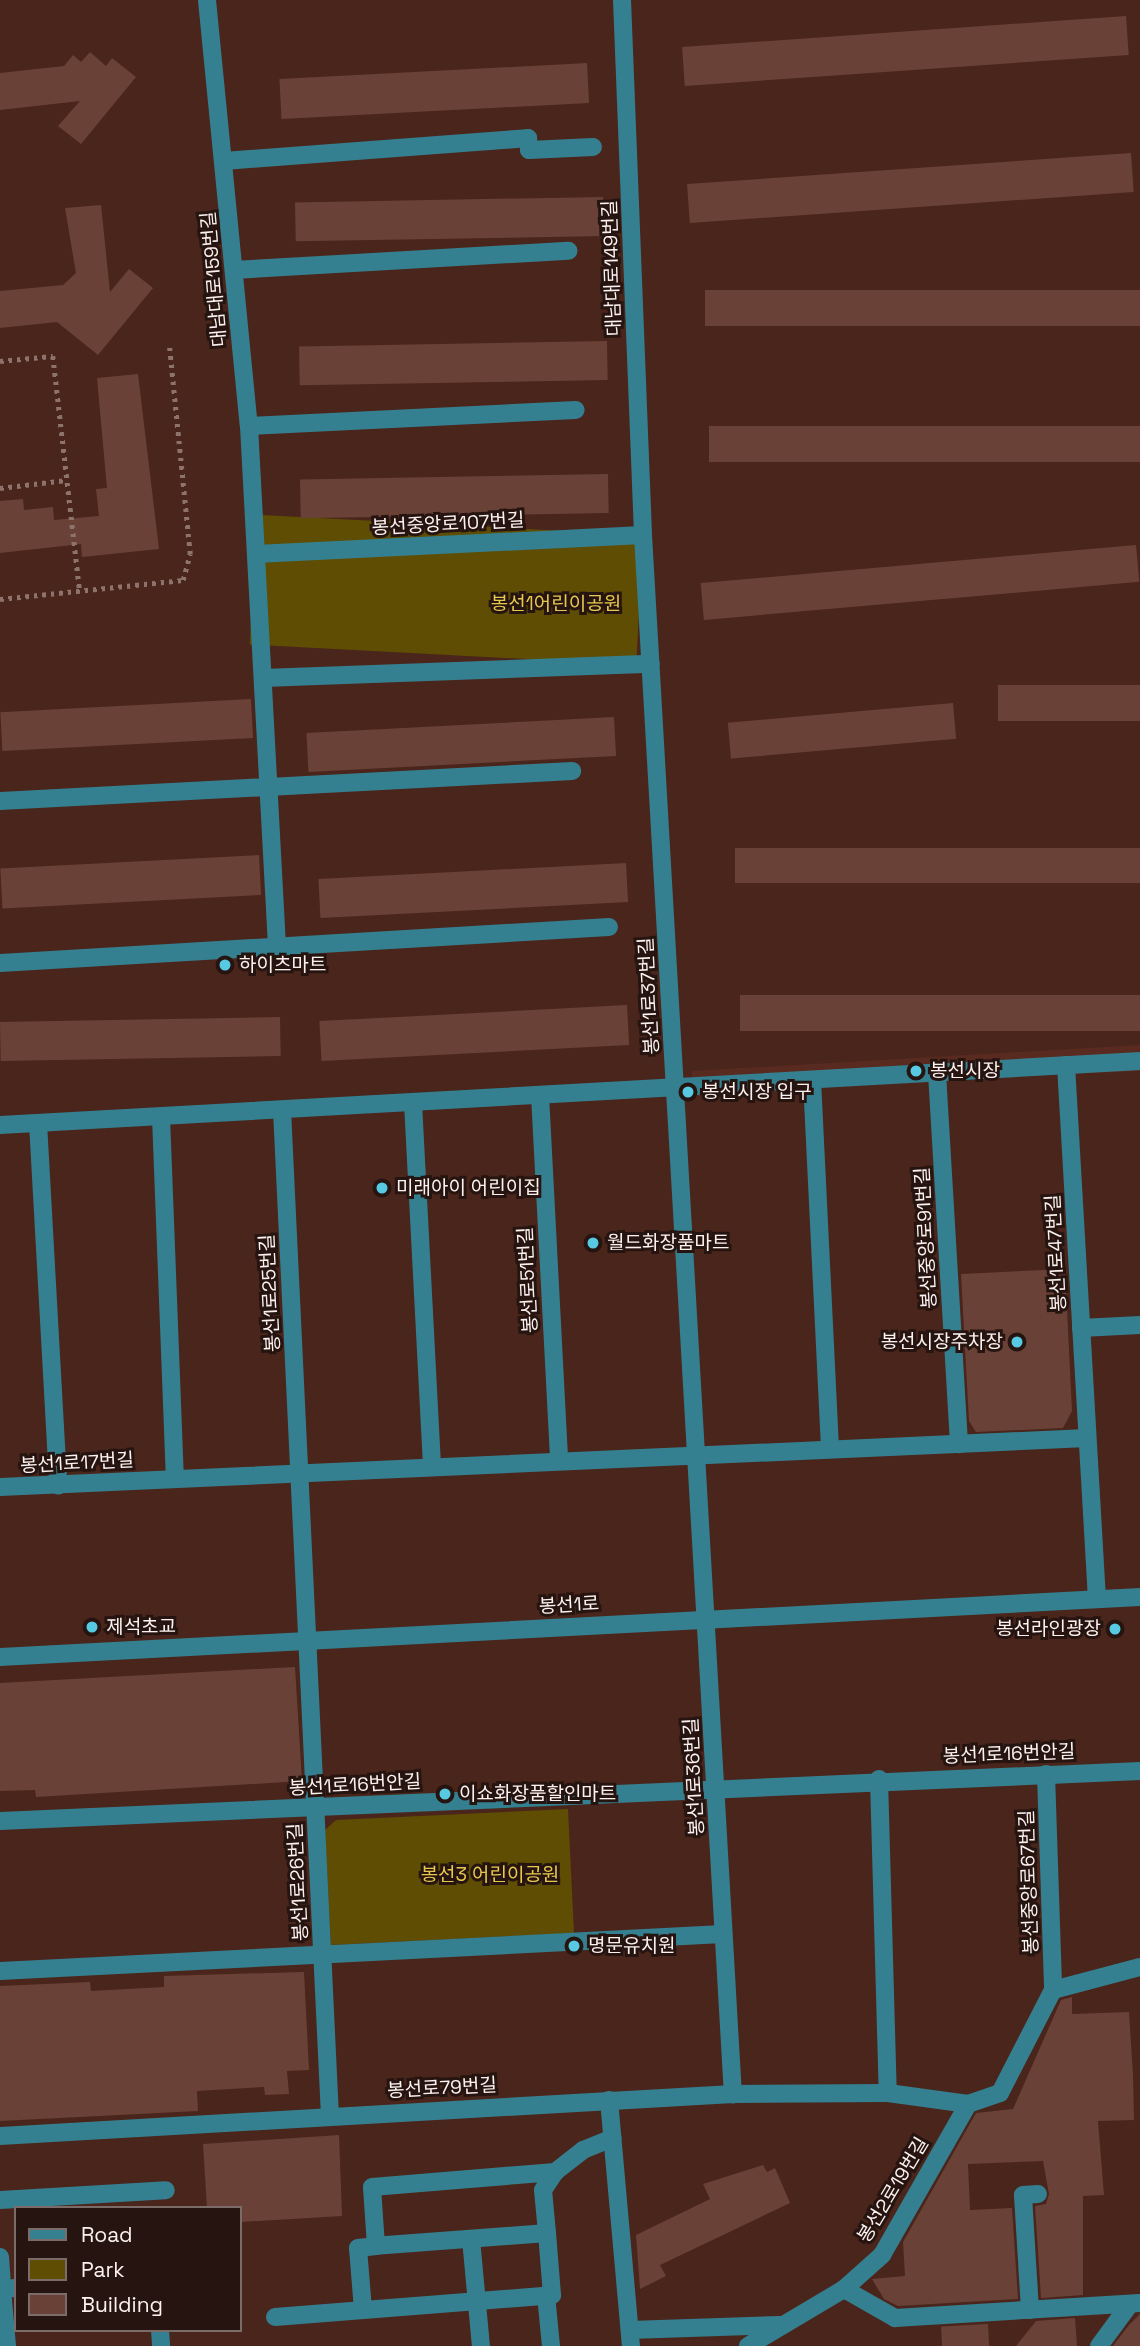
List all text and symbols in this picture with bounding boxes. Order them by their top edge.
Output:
street label: 대남대로149번길 [598,199,626,337]
street label: 대남대로159번길 [197,210,231,348]
street label: 봉선중앙로107번길 [371,509,525,539]
park label: 봉선1어린이공원 [491,593,621,615]
street label: 봉선1로37번길 [635,937,663,1055]
place label: 하이츠마트 [239,954,326,976]
marker: 하이츠마트 [217,957,233,973]
place label: 봉선시장 [930,1060,1000,1082]
marker: 봉선시장 [908,1063,924,1079]
place label: 봉선시장 입구 [702,1081,812,1103]
marker: 봉선시장 입구 [680,1084,696,1100]
street label: 봉선중앙로91번길 [911,1167,941,1309]
place label: 미래아이 어린이집 [396,1177,541,1199]
marker: 미래아이 어린이집 [374,1180,390,1196]
street label: 봉선1로47번길 [1042,1194,1070,1312]
street label: 봉선로51번길 [514,1226,542,1334]
place label: 월드화장품마트 [607,1232,729,1254]
street label: 봉선1로25번길 [256,1233,284,1353]
marker: 월드화장품마트 [585,1235,601,1251]
place label: 봉선시장주차장 [881,1331,1003,1353]
marker: 봉선시장주차장 [1009,1334,1025,1350]
street label: 봉선1로17번길 [19,1449,135,1477]
street label: 봉선1로 [538,1592,600,1618]
place label: 제석초교 [106,1616,176,1638]
place label: 봉선라인광장 [996,1618,1101,1640]
marker: 제석초교 [84,1619,100,1635]
marker: 봉선라인광장 [1107,1621,1123,1637]
street label: 봉선1로36번길 [680,1717,708,1837]
street label: 봉선1로16번안길 [942,1740,1076,1768]
street label: 봉선1로16번안길 [288,1770,422,1800]
place label: 이쇼화장품할인마트 [459,1783,616,1805]
marker: 이쇼화장품할인마트 [437,1786,453,1802]
street label: 봉선중앙로67번길 [1015,1809,1043,1955]
street label: 봉선1로26번길 [284,1822,312,1942]
park label: 봉선3 어린이공원 [421,1864,559,1886]
place label: 명문유치원 [588,1935,675,1957]
marker: 명문유치원 [566,1938,582,1954]
street label: 봉선로79번길 [387,2074,497,2102]
street label: 봉선2로19번길 [853,2133,933,2247]
legend [14,2206,242,2332]
text: Road [81,2221,133,2248]
text: Park [81,2256,125,2283]
text: Building [81,2291,163,2318]

